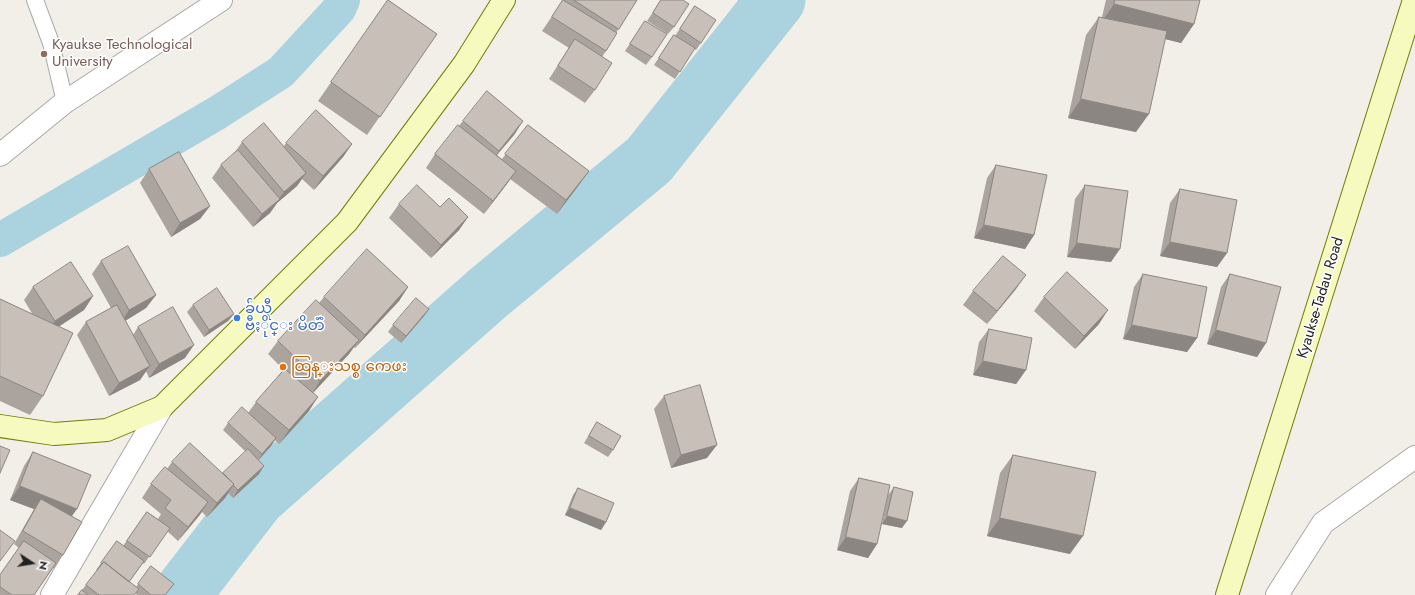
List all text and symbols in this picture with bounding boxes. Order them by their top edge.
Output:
place label: Kyaukse Technological University [52,36,193,71]
marker: Kyaukse Technological University [39,49,49,59]
street label: Kyaukse-Tadau Road [1294,235,1348,361]
place label: ခ်ယ္ရီ ဗီႏိုင္း မိတၱဴ [245,300,325,335]
marker: ခ်ယ္ရီ ဗီႏိုင္း မိတၱဴ [232,313,242,323]
place label: ထြန္းသစ္စ ကေဖး [291,358,407,376]
marker: ထြန္းသစ္စ ကေဖး [278,362,288,372]
north arrow [12,543,52,583]
text: N [35,560,52,571]

